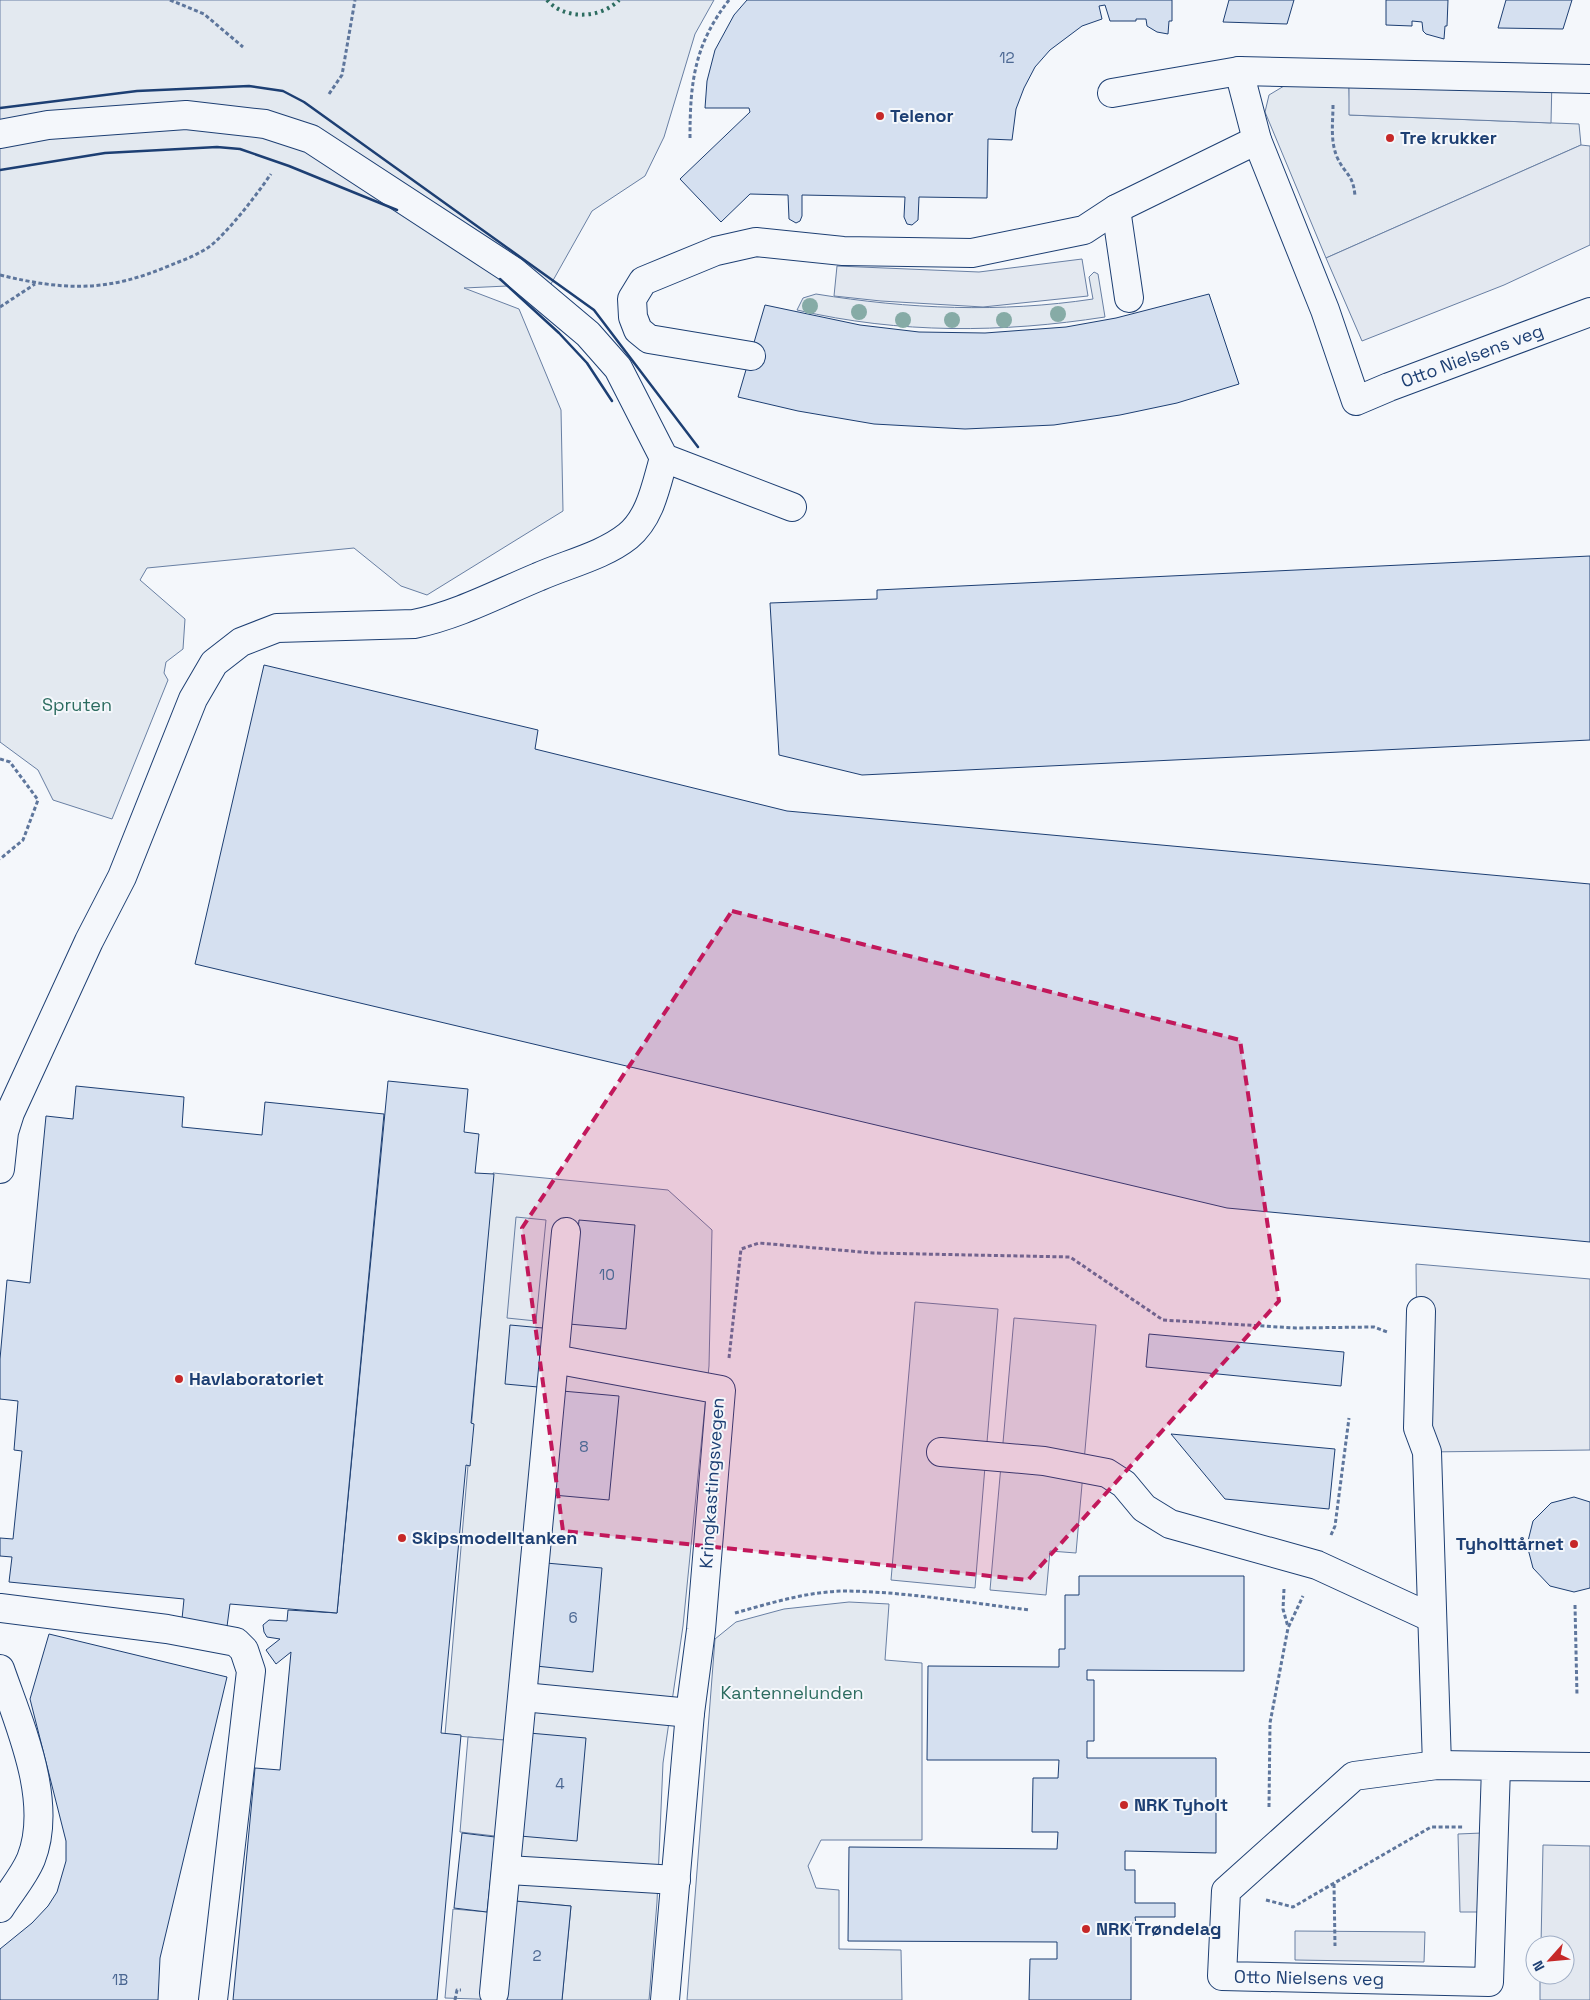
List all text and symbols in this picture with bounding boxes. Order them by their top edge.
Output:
house number: 12 [999,48,1015,67]
place label: Telenor [890,104,954,127]
marker: Telenor [874,110,886,122]
place label: Tre krukker [1400,126,1497,149]
marker: Tre krukker [1384,132,1396,144]
street label: Otto Nielsens veg [1398,318,1546,393]
park label: Spruten [42,693,112,716]
house number: 10 [599,1265,615,1284]
place label: Havlaboratoriet [189,1367,324,1390]
marker: Havlaboratoriet [173,1373,185,1385]
street label: Kringkastingsvegen [694,1397,729,1569]
house number: 8 [579,1437,589,1456]
place label: Skipsmodelltanken [412,1526,577,1549]
marker: Skipsmodelltanken [396,1532,408,1544]
place label: Tyholttårnet [1456,1532,1564,1555]
marker: Tyholttårnet [1568,1538,1580,1550]
house number: 6 [568,1608,578,1627]
park label: Kantennelunden [720,1681,864,1704]
house number: 4 [555,1774,565,1793]
place label: NRK Tyholt [1134,1793,1228,1816]
marker: NRK Tyholt [1118,1799,1130,1811]
place label: NRK Trøndelag [1096,1917,1221,1940]
marker: NRK Trøndelag [1080,1923,1092,1935]
north arrow [1525,1935,1575,1985]
house number: 2 [532,1946,542,1965]
text: N [1528,1958,1549,1974]
street label: Otto Nielsens veg [1234,1965,1384,1990]
house number: 1B [112,1970,128,1989]

